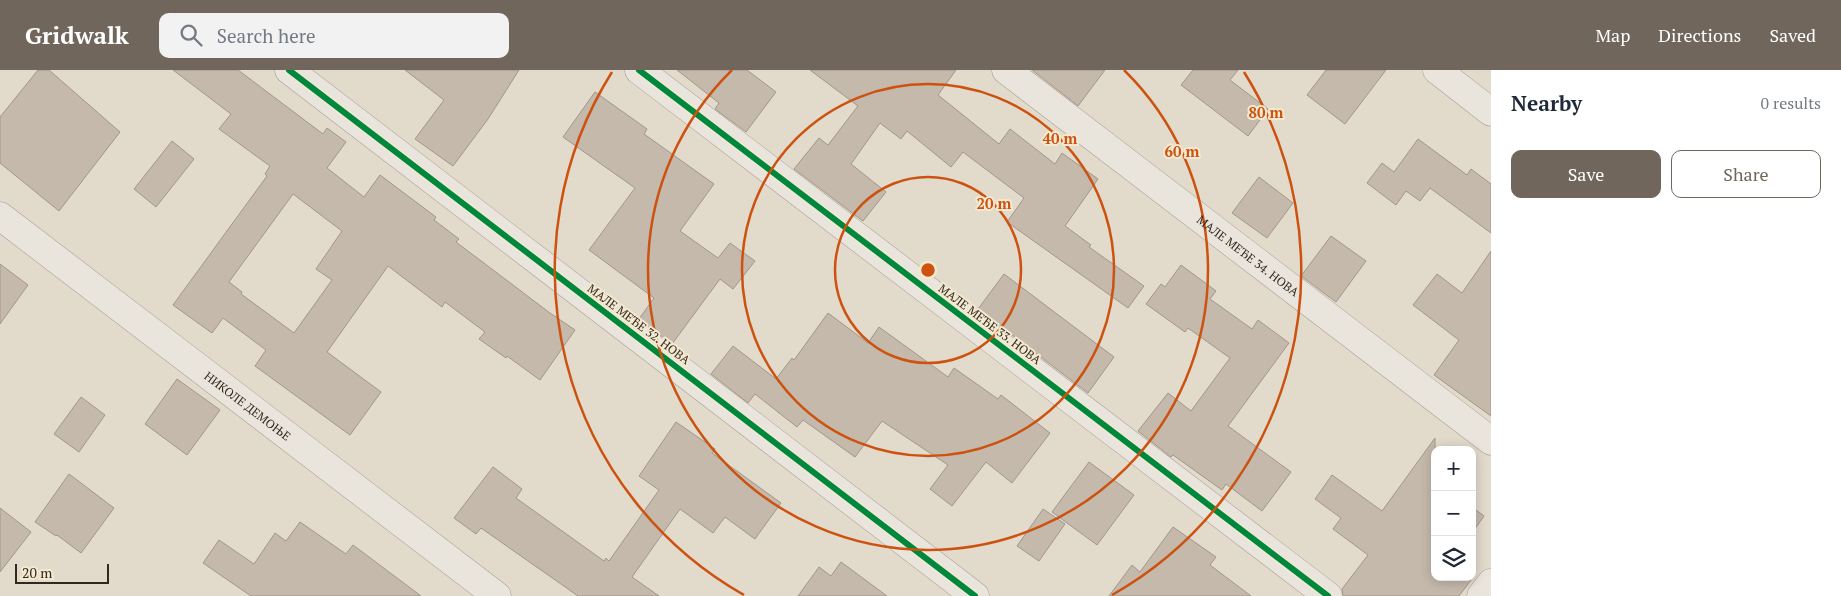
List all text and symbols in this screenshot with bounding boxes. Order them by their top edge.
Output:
search box [159,13,509,58]
text: Gridwalk [25,19,129,51]
icon: search [177,21,205,49]
text: Search here [217,23,316,48]
text: Map [1595,23,1630,47]
text: Directions [1658,23,1741,47]
text: Saved [1769,23,1816,47]
text: Nearby [1511,89,1582,117]
text: 0 results [1761,92,1821,114]
text: 80 m [1249,102,1284,122]
text: 40 m [1043,128,1078,148]
text: 60 m [1165,141,1200,161]
button: Save [1511,150,1661,198]
button: Share [1671,150,1821,198]
text: 20 m [977,193,1012,213]
street label: МАЛЕ МЕЂЕ 34. НОВА [1194,212,1303,300]
centre of rings [919,261,937,279]
street label: МАЛЕ МЕЂЕ 32. НОВА [585,281,694,368]
street label: МАЛЕ МЕЂЕ 33. НОВА [936,281,1045,368]
street label: НИКОЛЕ ДЕМОЊЕ [202,368,294,443]
map controls [1431,446,1476,581]
button: + [1431,446,1476,491]
button: − [1431,491,1476,536]
button: layers [1431,536,1476,581]
scale bar [15,561,109,584]
text: 20 m [22,563,52,582]

